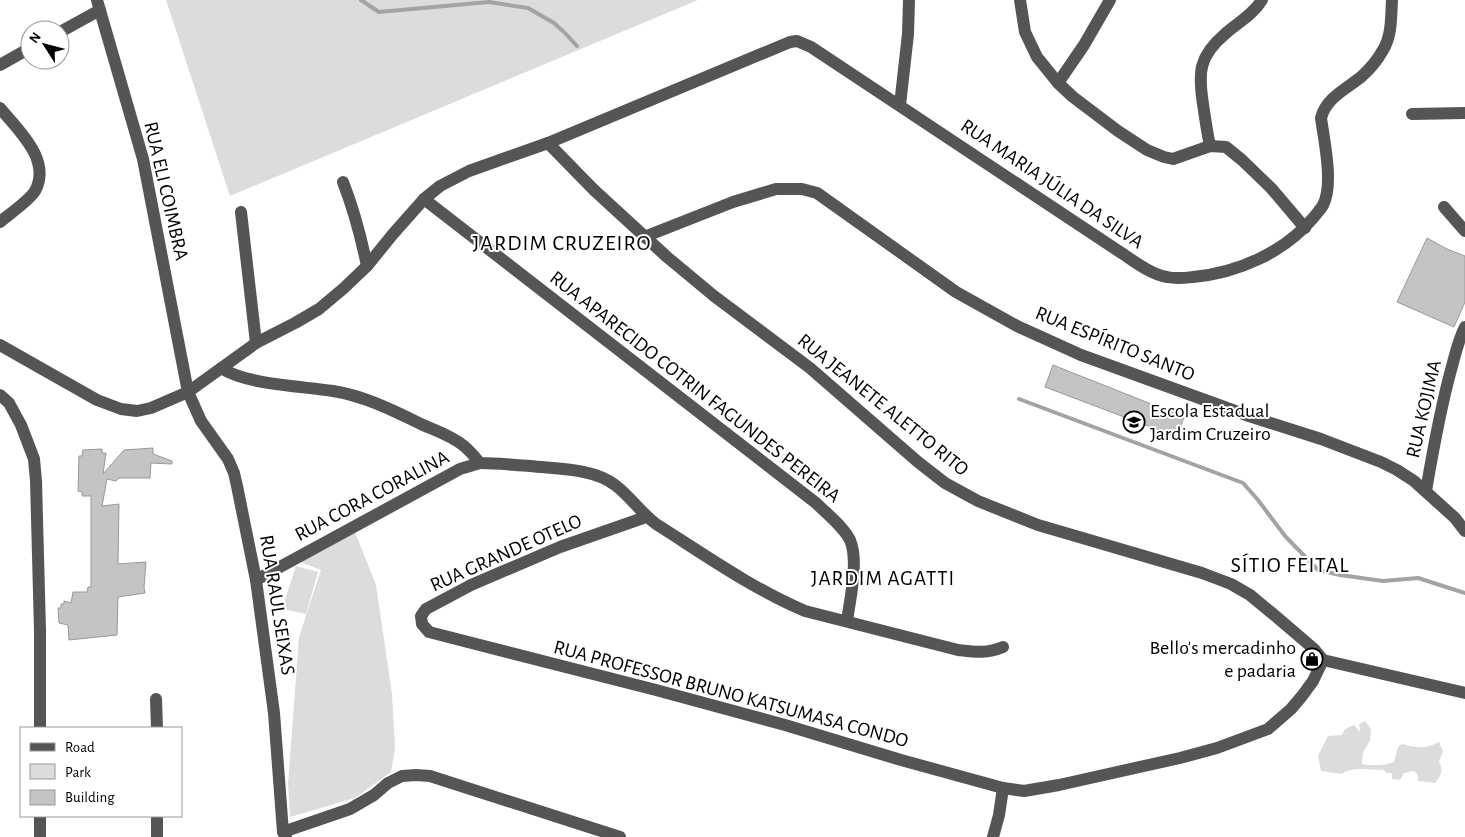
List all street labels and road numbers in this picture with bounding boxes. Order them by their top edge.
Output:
street label: RUA MARIA JÚLIA DA SILVA [957,115,1148,253]
street label: RUA ELI COIMBRA [140,120,192,263]
street label: RUA APARECIDO COTRIN FAGUNDES PEREIRA [546,267,844,507]
street label: RUA ESPÍRITO SANTO [1033,302,1198,385]
street label: RUA JEANETE ALETTO RITO [794,330,972,480]
street label: RUA KOJIMA [1403,358,1445,460]
street label: RUA CORA CORALINA [292,447,453,545]
street label: RUA GRANDE OTELO [427,511,585,595]
street label: RUA RAUL SEIXAS [256,534,298,676]
street label: RUA PROFESSOR BRUNO KATSUMASA CONDO [552,637,910,751]

